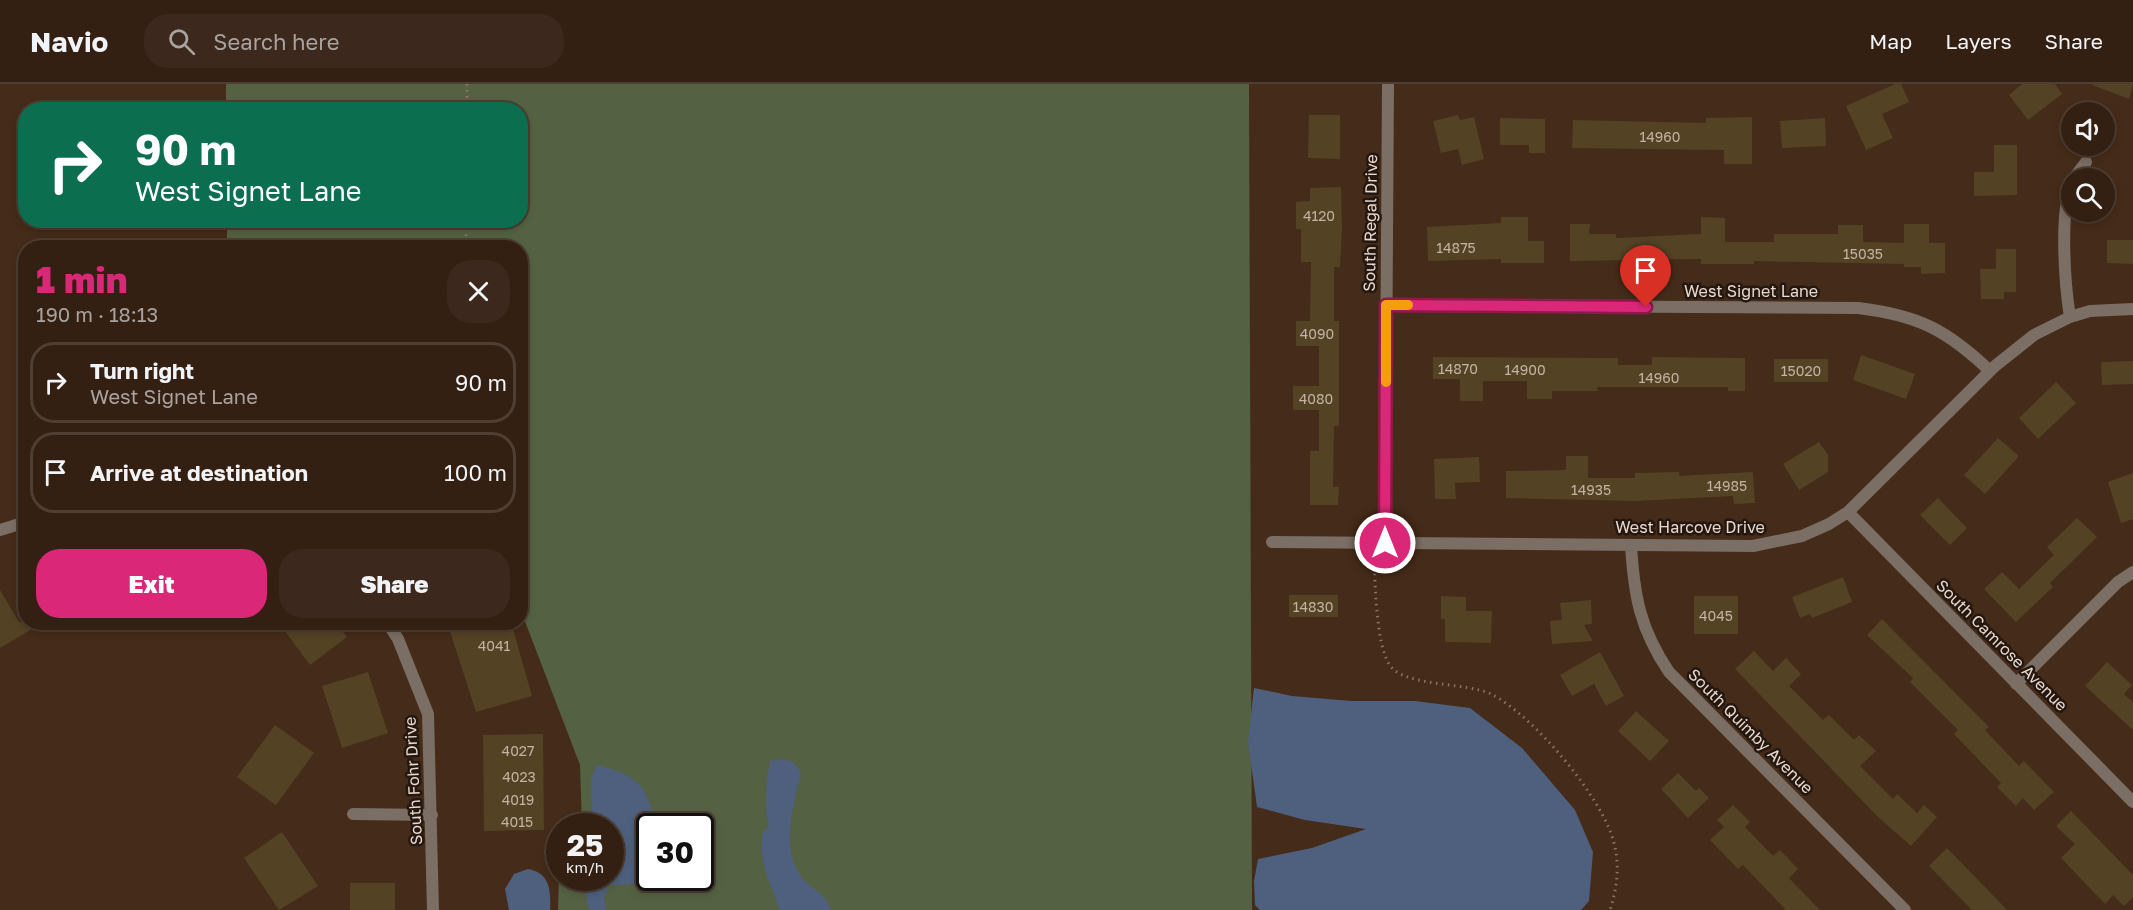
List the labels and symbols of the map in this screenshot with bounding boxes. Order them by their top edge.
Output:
house number: 14960 [1640,128,1680,145]
street label: South Regal Drive [1359,154,1381,292]
house number: 4120 [1303,207,1335,224]
house number: 14875 [1436,239,1476,256]
pin [1620,245,1671,307]
house number: 15035 [1843,245,1883,262]
street label: West Signet Lane [1684,281,1818,301]
house number: 4090 [1300,325,1334,342]
house number: 14870 [1438,360,1478,377]
house number: 14900 [1504,361,1546,378]
house number: 15020 [1781,362,1821,379]
house number: 14960 [1639,369,1679,386]
house number: 4080 [1299,390,1333,407]
house number: 14985 [1707,477,1747,494]
house number: 14935 [1571,481,1611,498]
position arrow [1353,511,1417,575]
street label: West Harcove Drive [1615,517,1765,537]
street label: South Camrose Avenue [1932,575,2072,715]
house number: 14830 [1293,598,1333,615]
house number: 4045 [1699,607,1733,624]
house number: 4041 [478,637,510,654]
street label: South Quimby Avenue [1684,664,1818,798]
street label: South Fohr Drive [400,716,426,846]
house number: 4027 [502,742,534,759]
house number: 4023 [502,768,536,785]
house number: 4019 [502,791,534,808]
house number: 4015 [501,813,533,830]
speed limit sign: 30 [636,813,714,891]

